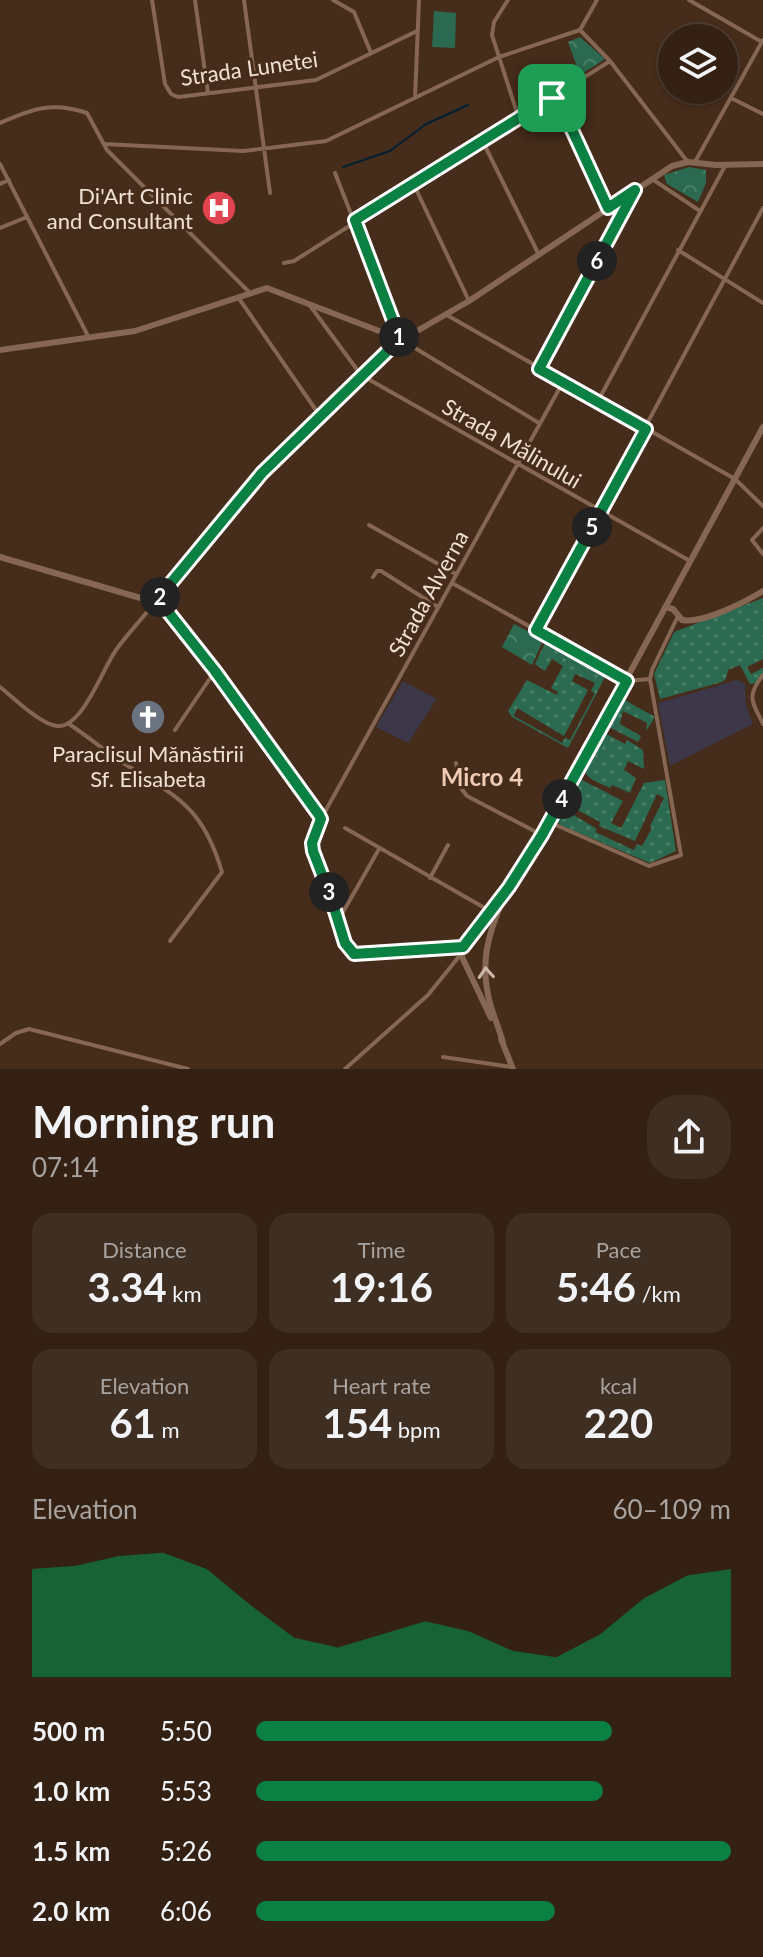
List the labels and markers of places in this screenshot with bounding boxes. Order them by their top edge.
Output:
pin [518,64,586,132]
place label: Di'Art Clinic and Consultant [47,182,193,234]
hospital icon: Di'Art Clinic and Consultant [200,189,238,227]
pin: 6 [577,241,617,281]
pin: 1 [379,317,419,357]
pin: 5 [572,507,612,547]
pin: 2 [140,577,180,617]
church icon: Paraclisul Mănăstirii Sf. Elisabeta [129,698,167,736]
place label: Paraclisul Mănăstirii Sf. Elisabeta [52,740,244,792]
pin: 4 [542,779,582,819]
pin: 3 [309,872,349,912]

